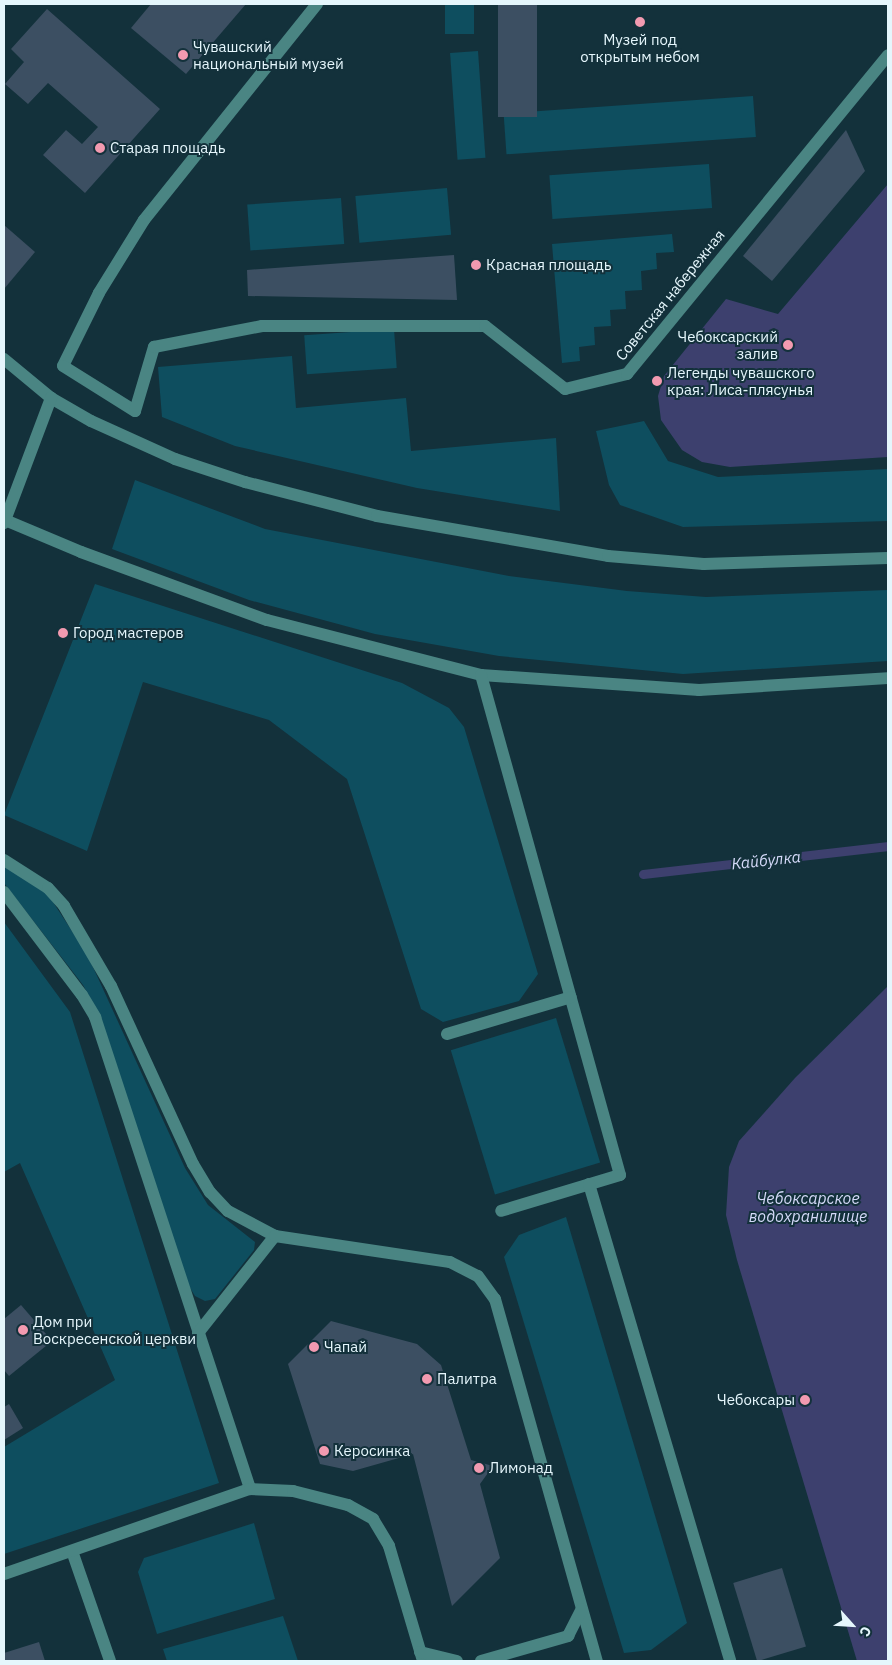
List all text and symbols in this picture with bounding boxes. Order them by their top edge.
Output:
marker: Музей под открытым небом [634,16,646,28]
place label: Музей под открытым небом [580,30,700,65]
place label: Чувашский национальный музей [193,37,344,72]
marker: Чувашский национальный музей [177,49,189,61]
place label: Старая площадь [110,139,225,157]
marker: Старая площадь [94,142,106,154]
street label: Советская набережная [612,226,728,364]
place label: Красная площадь [486,256,612,274]
marker: Красная площадь [470,259,482,271]
place label: Чебоксарский залив [677,327,778,362]
marker: Чебоксарский залив [782,339,794,351]
place label: Легенды чувашского края: Лиса-плясунья [667,363,815,398]
marker: Легенды чувашского края: Лиса-плясунья [651,375,663,387]
place label: Город мастеров [73,624,184,642]
marker: Город мастеров [57,627,69,639]
water label: Кайбулка [730,847,802,873]
water label: Чебоксарское водохранилище [749,1188,867,1226]
place label: Дом при Воскресенской церкви [33,1312,196,1347]
marker: Дом при Воскресенской церкви [17,1324,29,1336]
place label: Чапай [324,1338,367,1356]
marker: Чапай [308,1341,320,1353]
place label: Палитра [437,1370,497,1388]
marker: Палитра [421,1373,433,1385]
place label: Чебоксары [717,1391,795,1409]
marker: Чебоксары [799,1394,811,1406]
place label: Керосинка [334,1442,410,1460]
marker: Керосинка [318,1445,330,1457]
place label: Лимонад [489,1459,553,1477]
marker: Лимонад [473,1462,485,1474]
north arrow [827,1600,877,1650]
text: С [855,1624,876,1640]

